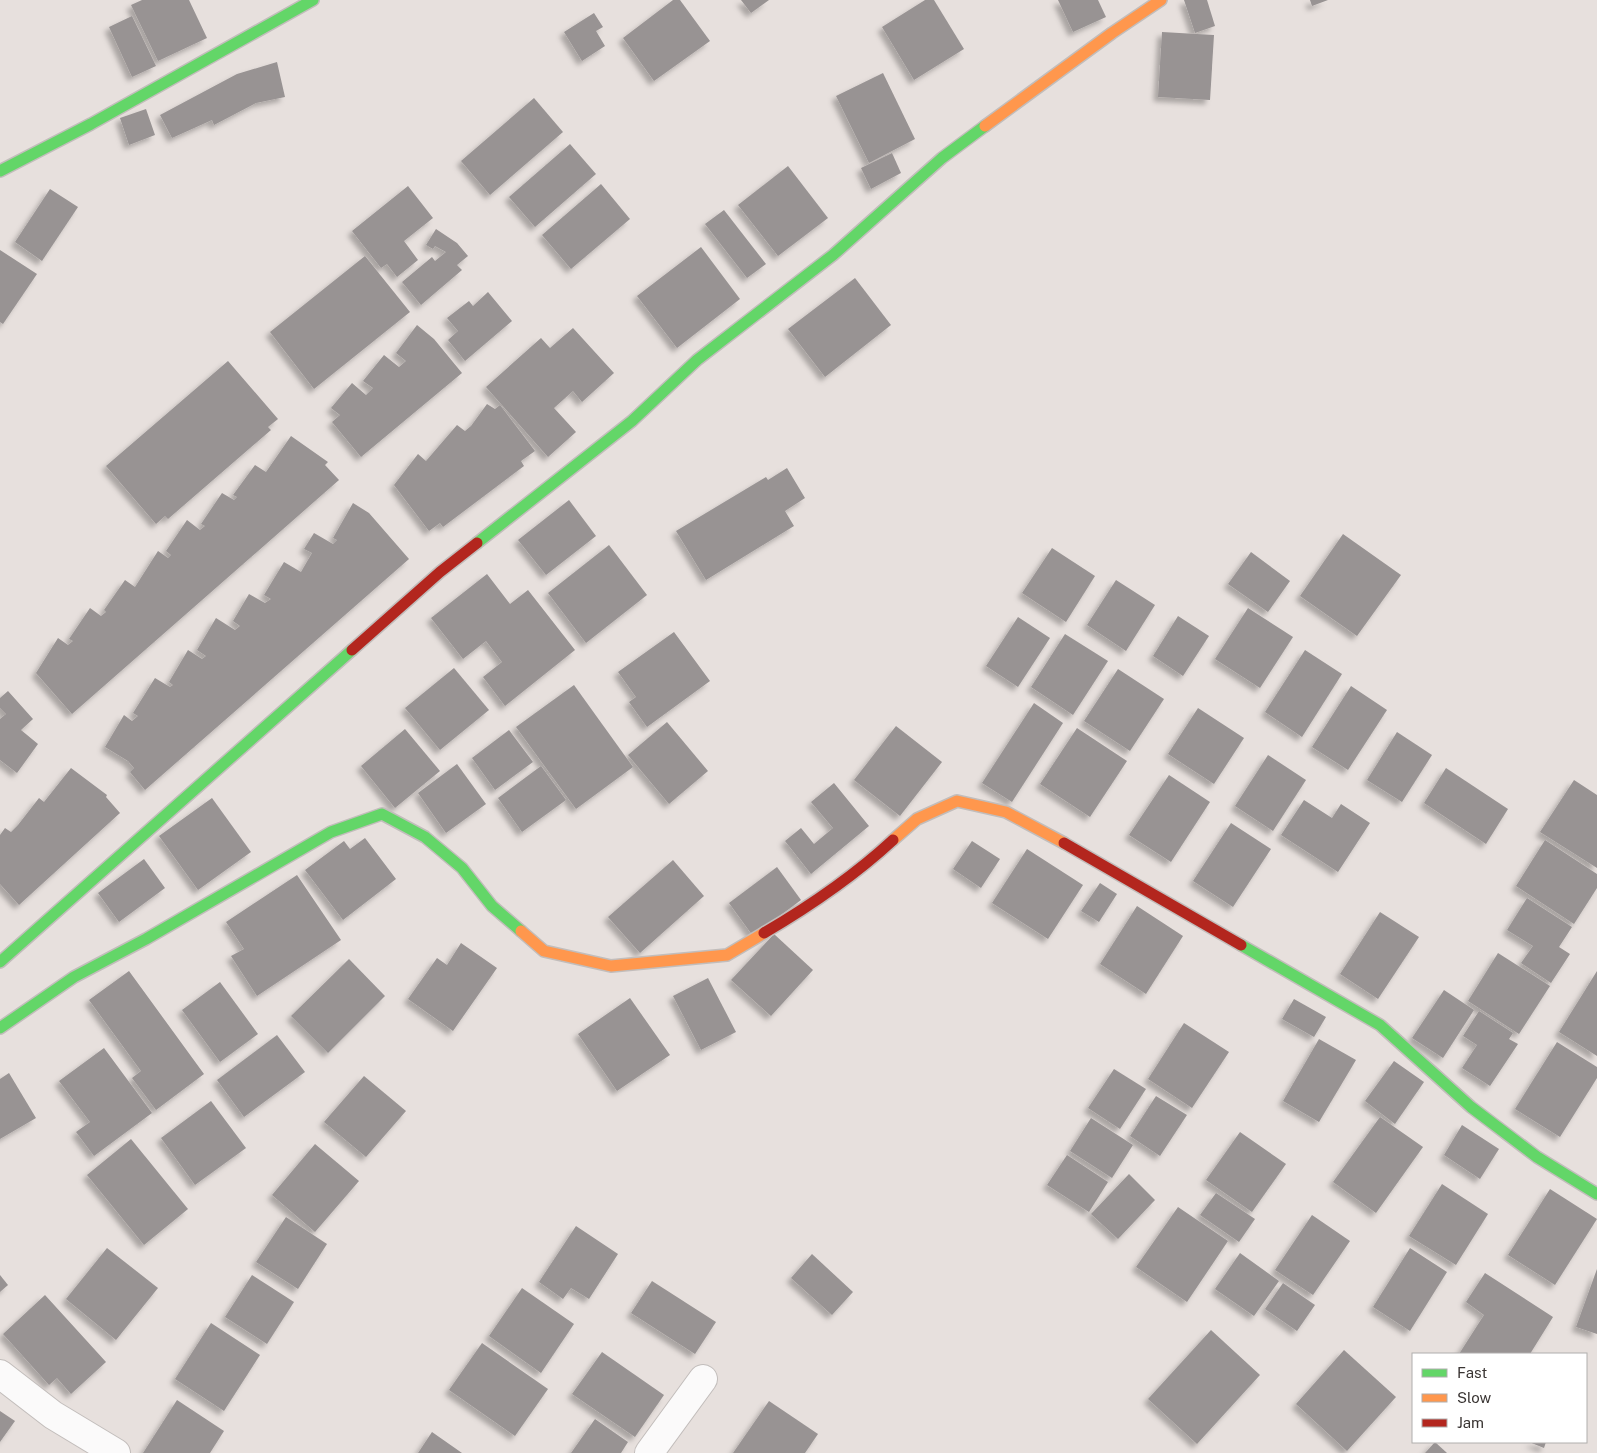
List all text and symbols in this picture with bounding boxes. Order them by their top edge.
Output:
legend [1412,1353,1587,1443]
text: Fast [1457,1364,1487,1381]
text: Slow [1457,1389,1492,1406]
text: Jam [1457,1414,1484,1431]

